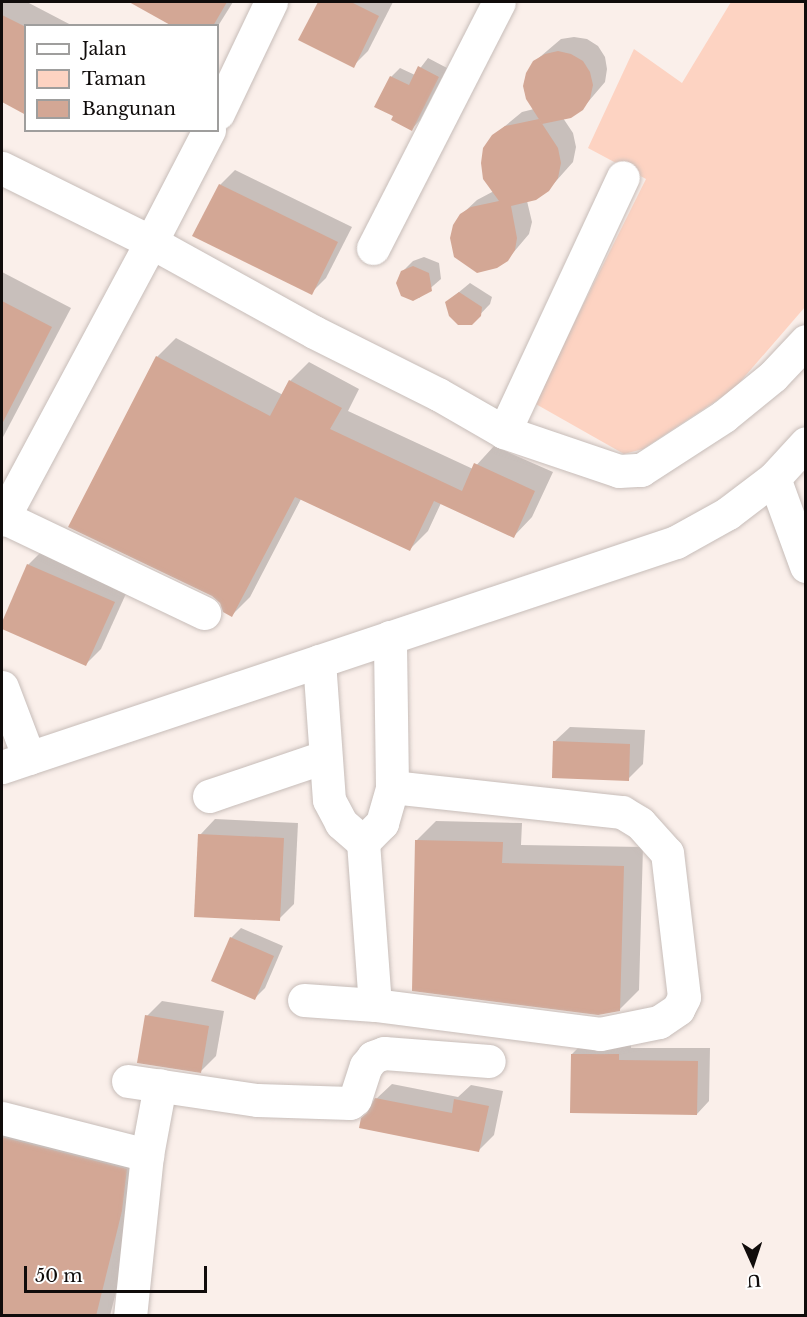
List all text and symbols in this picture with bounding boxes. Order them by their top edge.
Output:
legend [24,24,219,132]
text: Jalan [82,38,127,60]
text: Taman [82,68,146,90]
text: Bangunan [82,98,176,120]
north arrow [723,1233,783,1293]
scale bar [27,1254,210,1292]
text: 50 m [35,1265,83,1287]
text: U [746,1271,762,1291]

